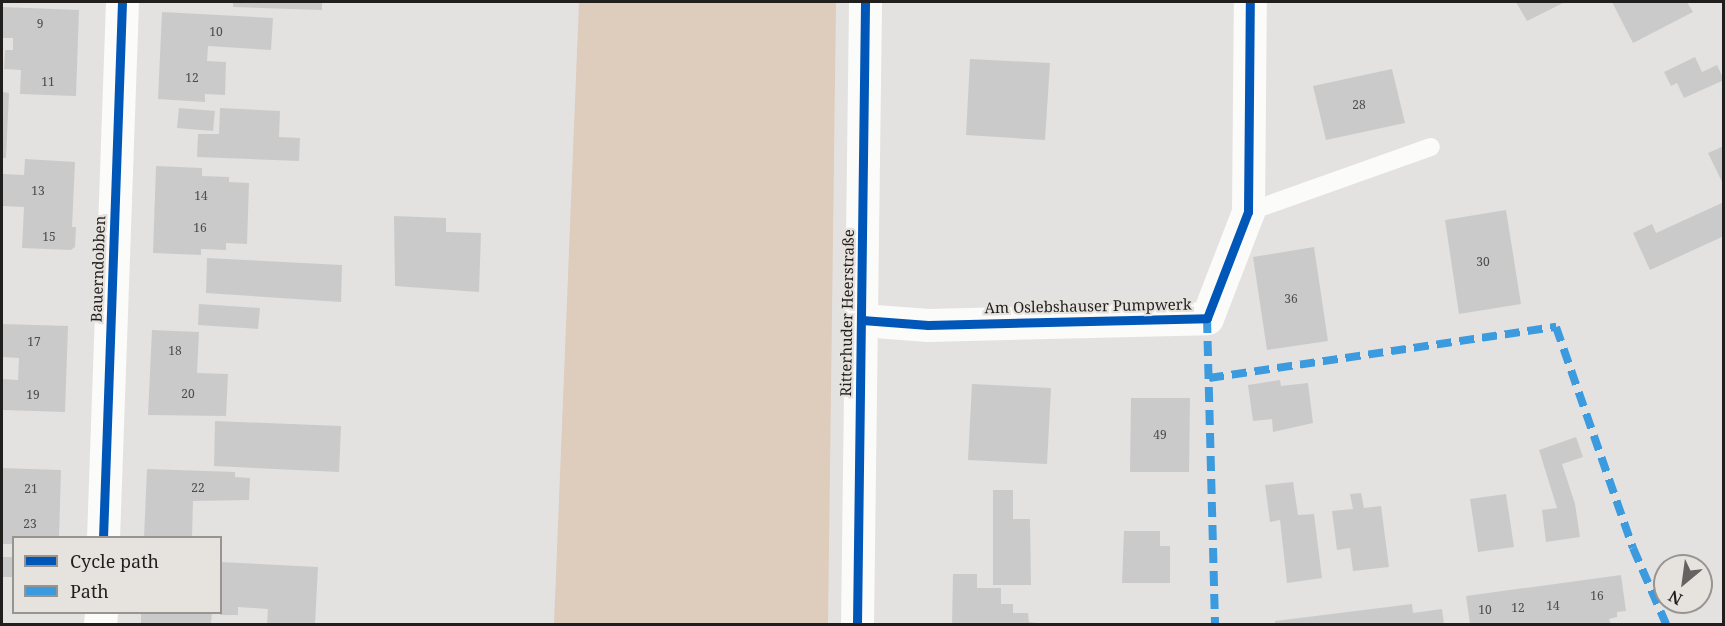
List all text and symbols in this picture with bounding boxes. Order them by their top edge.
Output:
house number: 9 [37,17,43,31]
house number: 10 [209,25,223,39]
house number: 12 [185,71,199,85]
house number: 11 [41,75,55,89]
house number: 28 [1352,98,1366,112]
house number: 13 [31,184,45,198]
house number: 14 [194,189,208,203]
street label: Bauerndobben [87,215,109,323]
house number: 16 [193,221,207,235]
street label: Ritterhuder Heerstraße [837,229,857,397]
house number: 15 [42,230,56,244]
house number: 30 [1476,255,1490,269]
house number: 36 [1284,292,1298,306]
street label: Am Oslebshauser Pumpwerk [984,295,1192,317]
house number: 17 [27,335,41,349]
house number: 18 [168,344,182,358]
house number: 20 [181,387,195,401]
house number: 19 [26,388,40,402]
house number: 49 [1153,428,1167,442]
house number: 22 [191,481,205,495]
house number: 21 [24,482,38,496]
house number: 23 [23,517,37,531]
legend [12,536,222,614]
text: Cycle path [70,549,159,573]
north arrow [1653,554,1713,614]
text: Path [70,579,109,603]
text: N [1664,585,1686,611]
house number: 16 [1590,589,1604,603]
house number: 14 [1546,599,1560,613]
house number: 12 [1511,601,1525,615]
house number: 10 [1478,603,1492,617]

